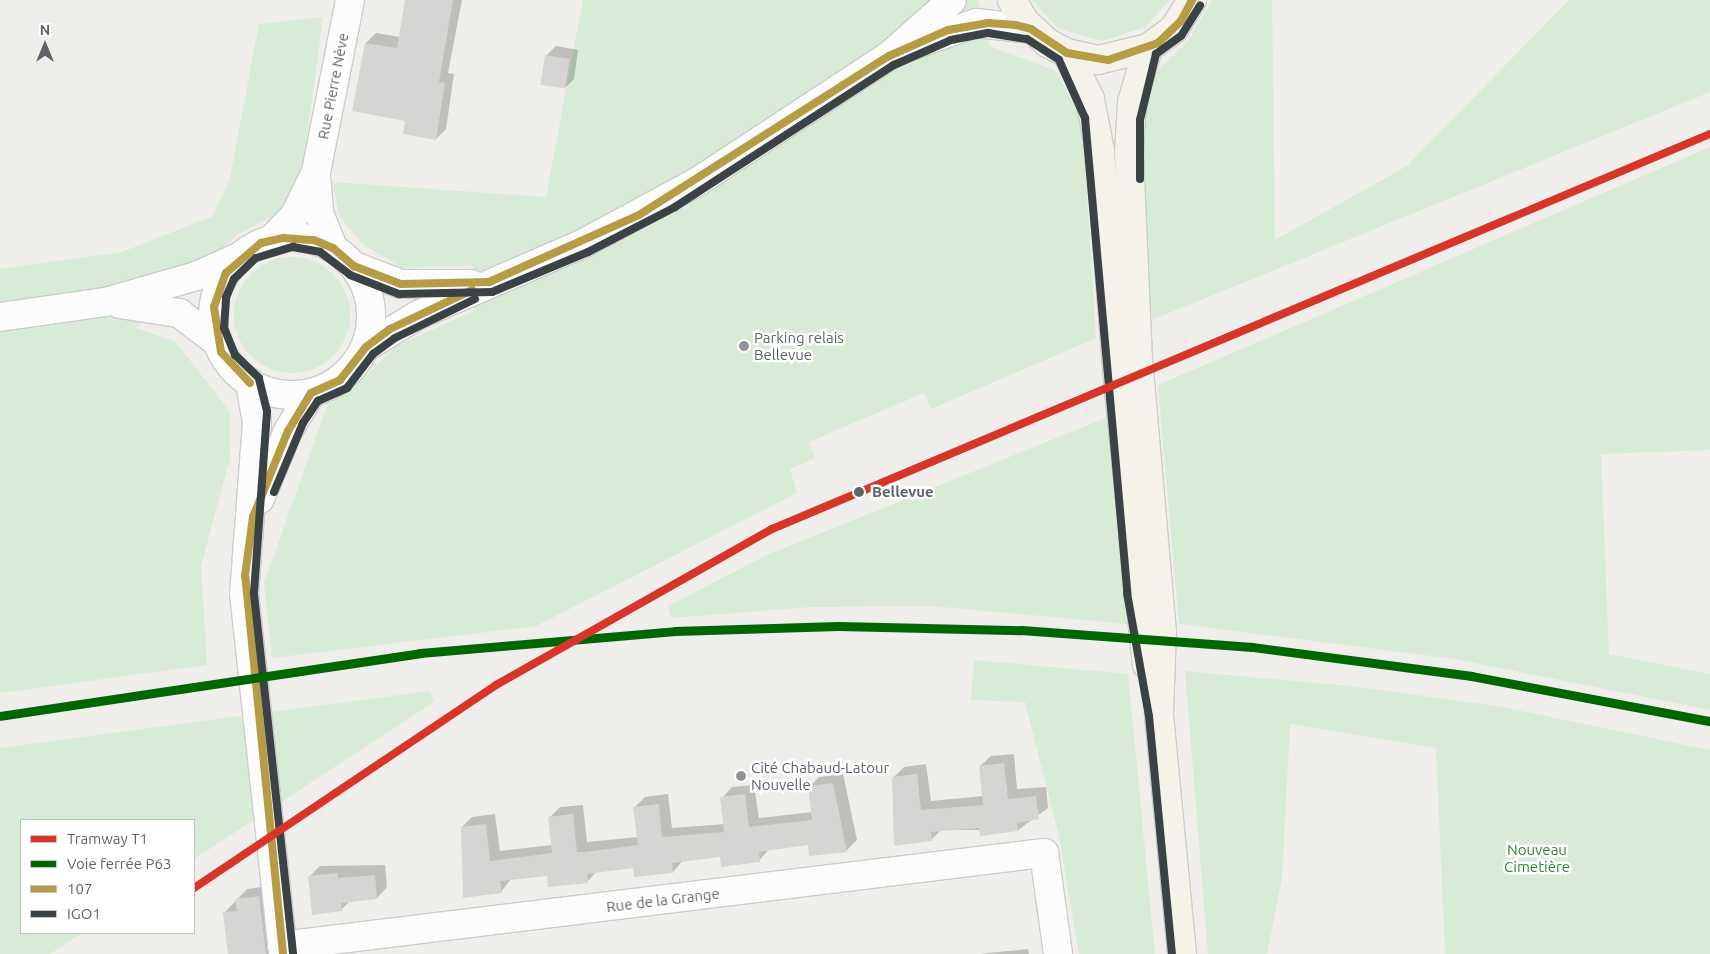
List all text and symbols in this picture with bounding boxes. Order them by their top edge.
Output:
north arrow [20,20,70,70]
text: N [40,22,50,38]
street label: Rue Pierre Nève [314,31,352,141]
place label: Parking relais Bellevue [754,328,844,363]
marker: Parking relais Bellevue [738,340,750,352]
marker: Bellevue [850,483,868,501]
place label: Bellevue [872,483,934,501]
place label: Cité Chabaud-Latour Nouvelle [751,758,889,793]
marker: Cité Chabaud-Latour Nouvelle [735,770,747,782]
legend [20,819,195,934]
text: Tramway T1 [67,830,148,847]
park label: Nouveau Cimetière [1504,840,1570,875]
text: Voie ferrée P63 [67,855,171,872]
text: 107 [67,880,92,897]
street label: Rue de la Grange [605,884,721,916]
text: IGO1 [67,905,101,922]

